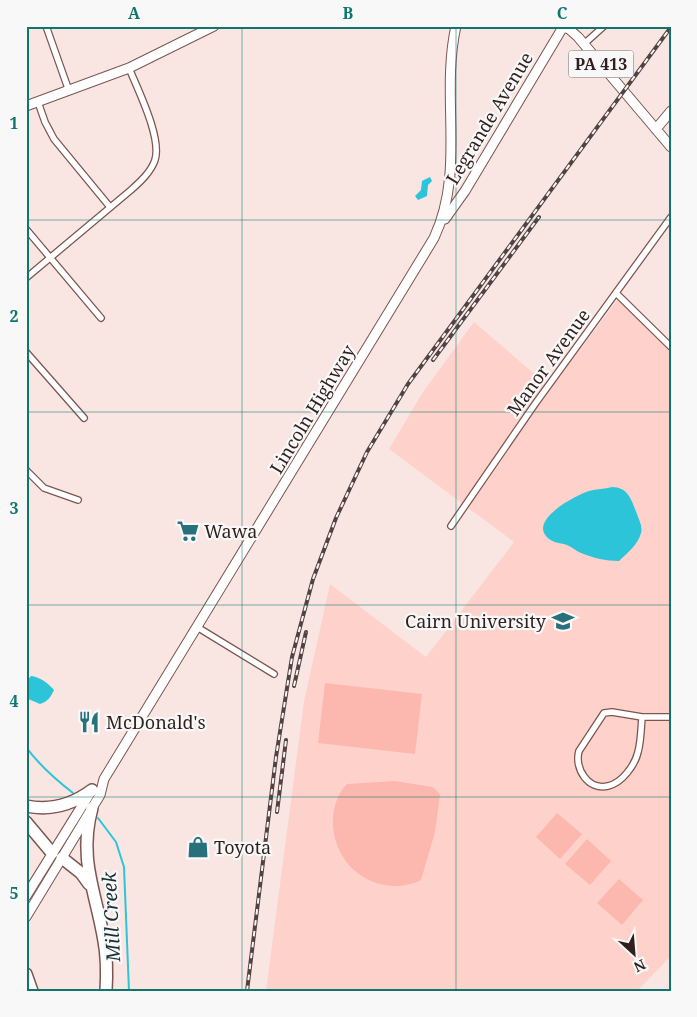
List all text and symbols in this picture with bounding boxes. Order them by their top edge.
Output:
text: A [128,2,141,24]
text: B [343,2,354,24]
text: C [557,2,568,24]
street label: Legrande Avenue [440,47,538,189]
road number: PA 413 [568,51,634,78]
text: 1 [9,112,19,134]
street label: Manor Avenue [501,304,595,420]
text: 2 [9,305,19,327]
street label: Lincoln Highway [264,339,360,478]
text: 3 [9,497,19,519]
supermarket icon: Wawa [175,518,201,544]
place label: Wawa [204,519,257,543]
school or university icon: Cairn University [550,608,576,634]
place label: Cairn University [405,609,547,633]
text: 4 [9,690,19,712]
restaurant icon: McDonald's [76,709,102,735]
place label: McDonald's [106,710,206,734]
shop icon: Toyota [185,834,211,860]
place label: Toyota [214,835,271,859]
water label: Mill Creek [96,870,126,964]
text: 5 [9,882,19,904]
north arrow [610,930,660,980]
text: N [631,955,649,977]

